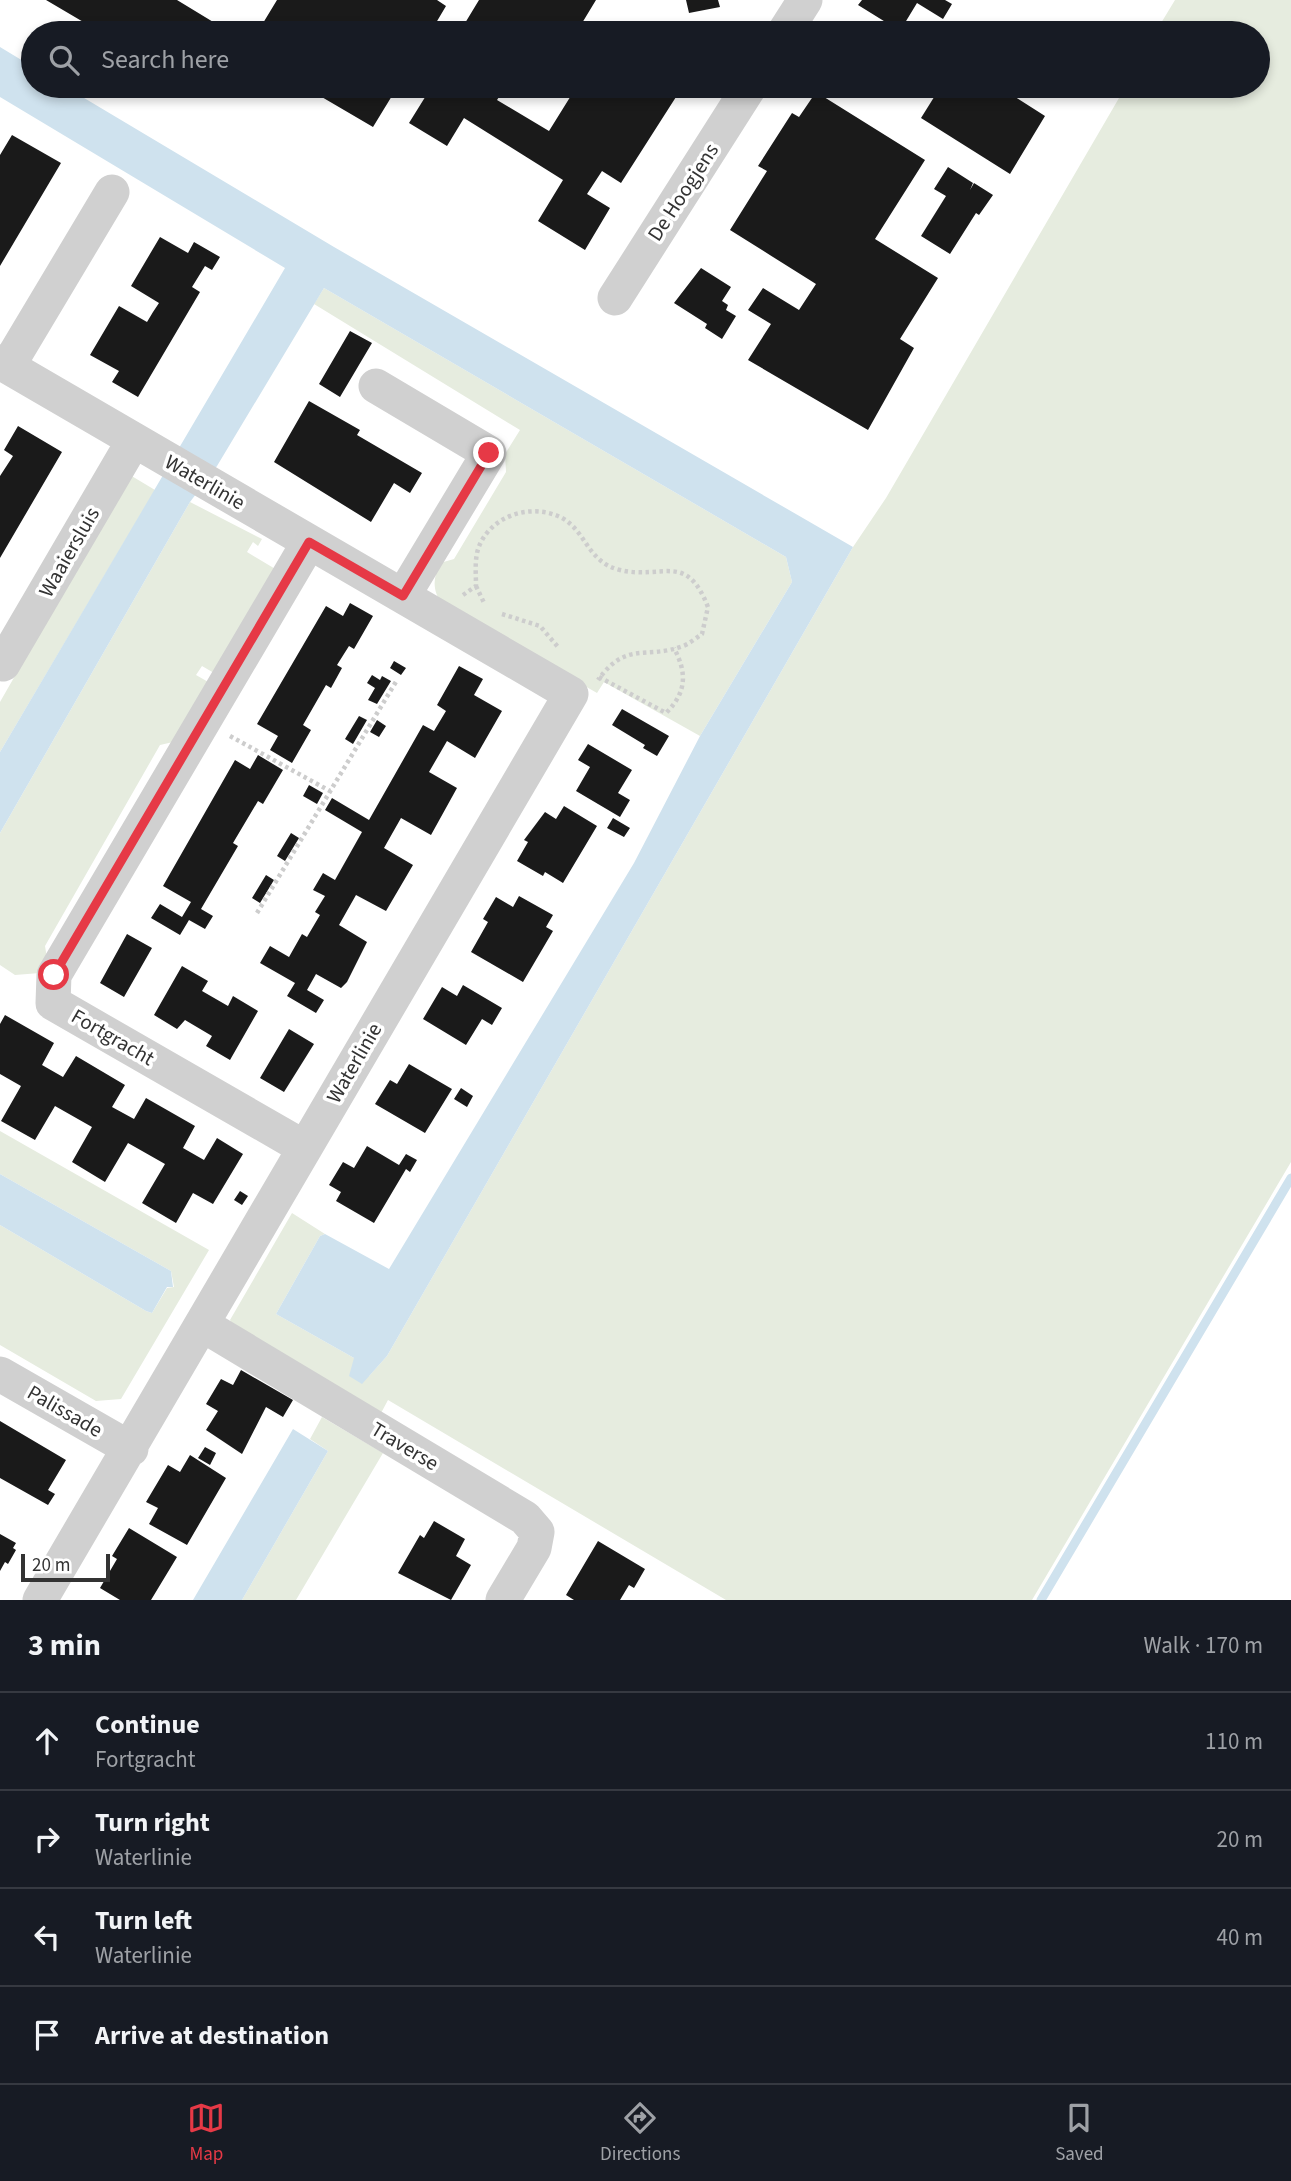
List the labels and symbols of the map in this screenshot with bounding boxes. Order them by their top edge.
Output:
street label: De Hoogjens [640,137,726,247]
route end [473,437,504,468]
street label: Waterlinie [159,447,251,517]
street label: Waaiersluis [31,501,107,603]
route start [38,959,69,990]
street label: Fortgracht [66,1001,160,1073]
street label: Waterlinie [319,1017,389,1109]
street label: Palissade [22,1377,108,1445]
street label: Traverse [365,1414,445,1478]
scale bar [21,1551,110,1583]

